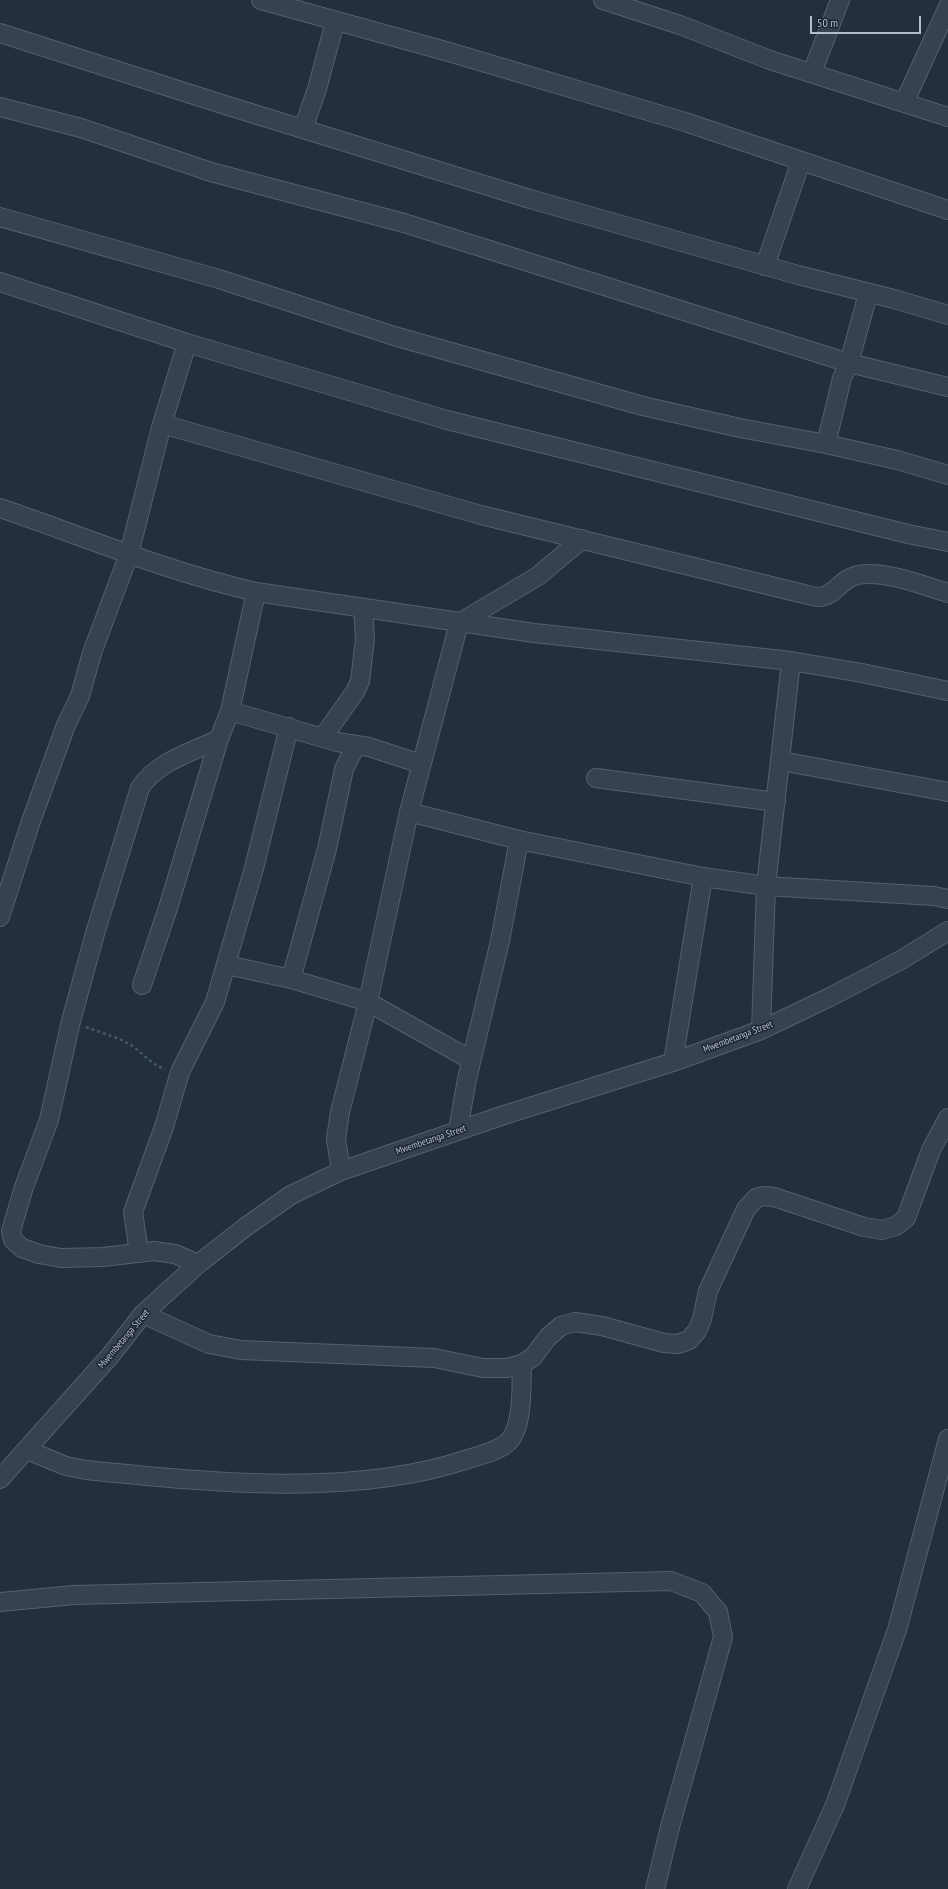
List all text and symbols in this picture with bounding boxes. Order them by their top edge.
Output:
scale bar [812,8,923,34]
text: 50 m [817,15,838,30]
street label: Mwembetanga Street [702,1018,774,1056]
street label: Mwembetanga Street [394,1122,468,1158]
street label: Mwembetanga Street [96,1307,152,1371]

